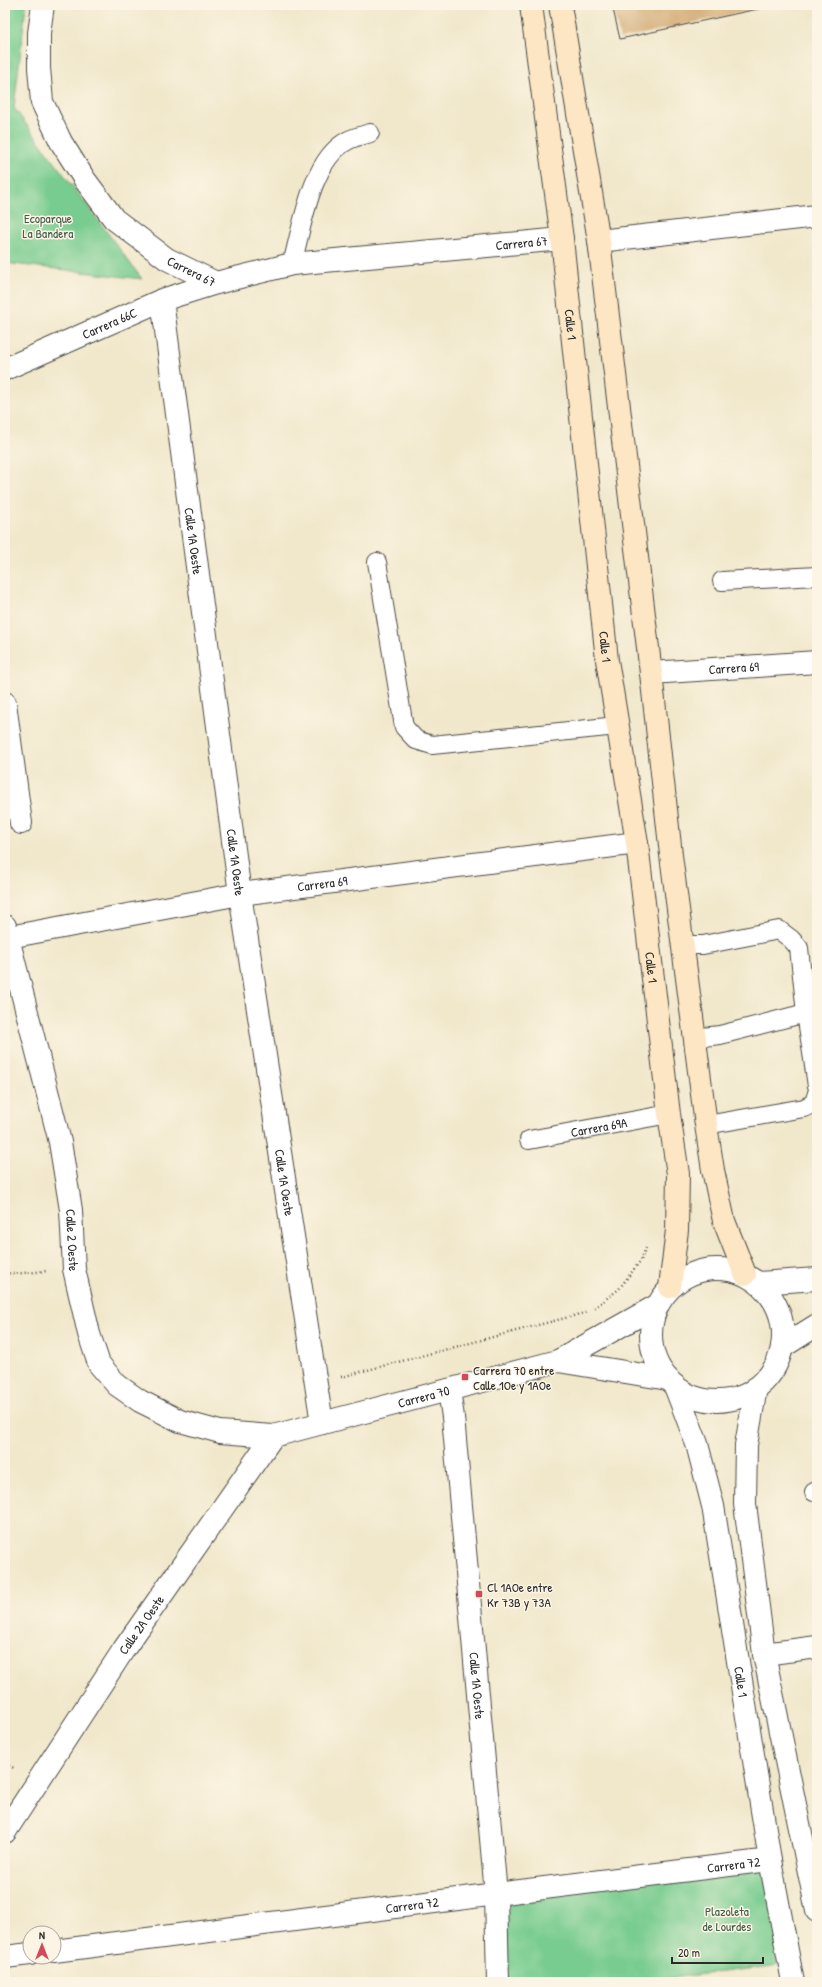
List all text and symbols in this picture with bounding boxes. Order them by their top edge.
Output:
park label: Ecoparque La Bandera [23,209,73,242]
street label: Carrera 67 [495,231,548,254]
street label: Carrera 67 [164,251,219,291]
street label: Carrera 66C [79,303,140,343]
street label: Calle 1 [561,308,582,341]
street label: Calle 1A Oeste [180,506,207,575]
street label: Calle 1 [595,630,616,663]
street label: Carrera 69 [708,657,760,678]
street label: Calle 1A Oeste [223,828,249,897]
street label: Carrera 69 [296,871,349,896]
street label: Calle 1 [641,951,662,984]
street label: Carrera 69A [569,1113,629,1141]
street label: Calle 1A Oeste [271,1148,299,1217]
street label: Calle 2 Oeste [62,1209,83,1272]
place label: Carrera 70 entre Calle 1Oe y 1AOe [473,1361,554,1394]
marker: Carrera 70 entre Calle 1Oe y 1AOe [460,1372,470,1382]
street label: Carrera 70 [396,1381,452,1412]
place label: Cl 1AOe entre Kr 73B y 73A [487,1578,553,1611]
marker: Cl 1AOe entre Kr 73B y 73A [474,1589,484,1599]
street label: Calle 2A Oeste [114,1591,168,1658]
street label: Calle 1A Oeste [465,1651,489,1720]
street label: Calle 1 [730,1665,753,1699]
street label: Carrera 72 [706,1852,761,1877]
street label: Carrera 72 [385,1893,440,1917]
park label: Plazoleta de Lourdes [703,1902,751,1935]
north arrow [22,1925,62,1965]
text: N [39,1928,45,1942]
scale bar [672,1939,763,1965]
text: 20 m [678,1944,700,1961]

